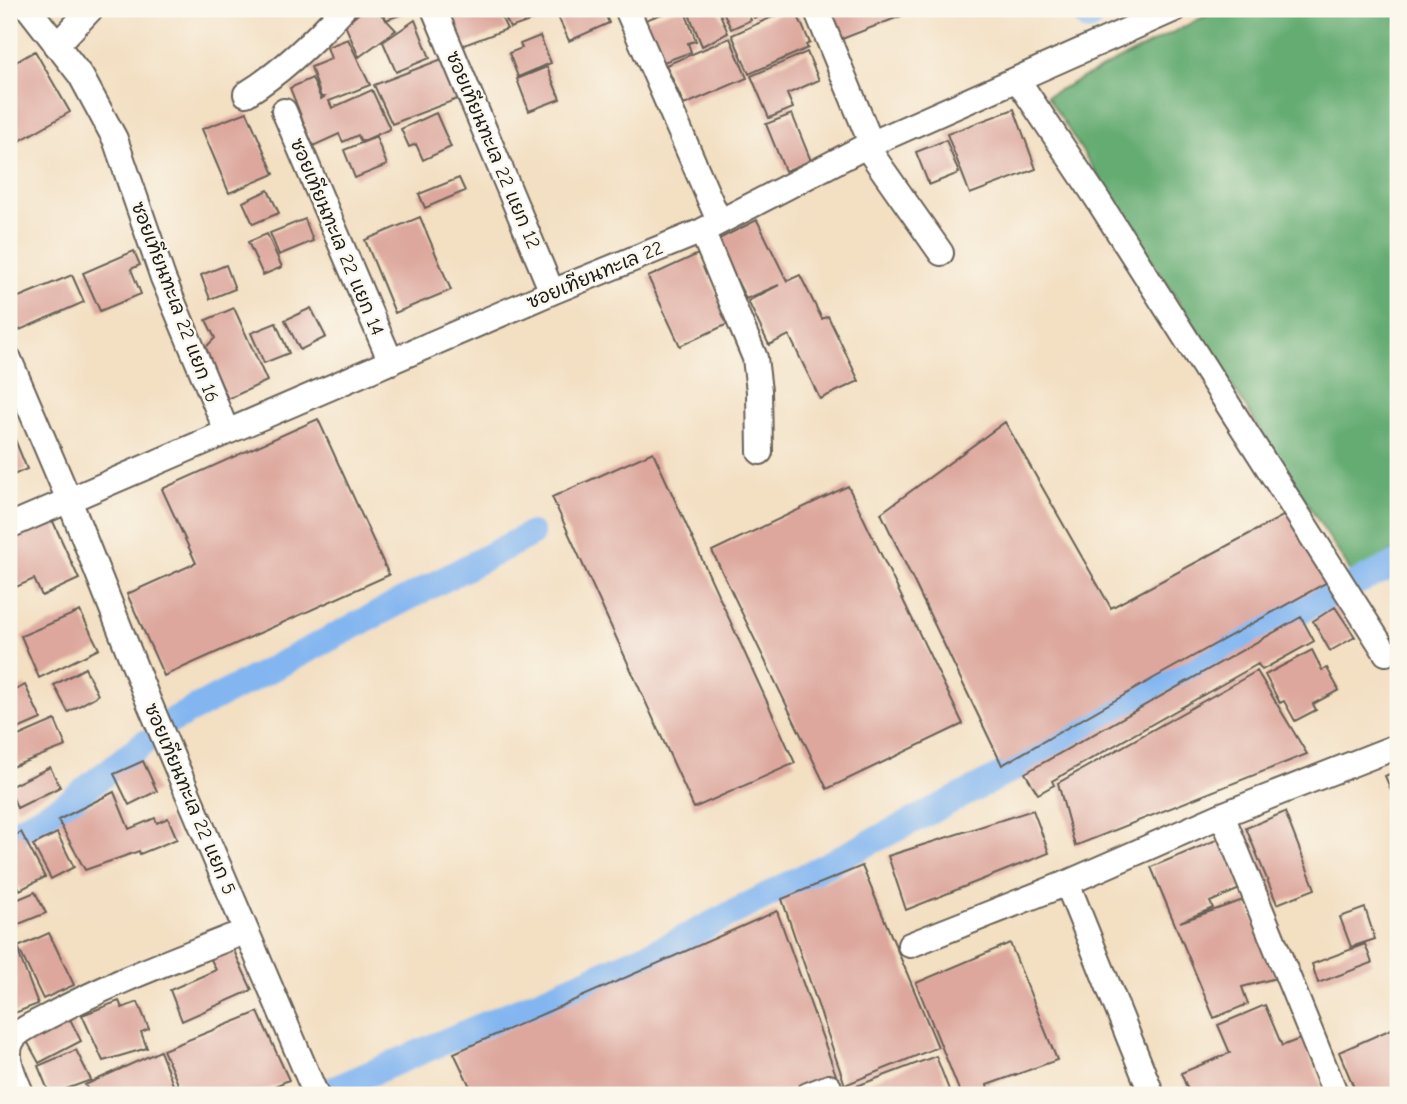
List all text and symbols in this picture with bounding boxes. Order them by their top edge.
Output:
street label: ซอยเทียนทะเล 22 แยก 12 [441,47,546,252]
street label: ซอยเทียนทะเล 22 แยก 14 [285,135,389,339]
street label: ซอยเทียนทะเล 22 แยก 16 [127,198,224,405]
street label: ซอยเทียนทะเล 22 [523,236,666,314]
street label: ซอยเทียนทะเล 22 แยก 5 [140,700,241,898]

